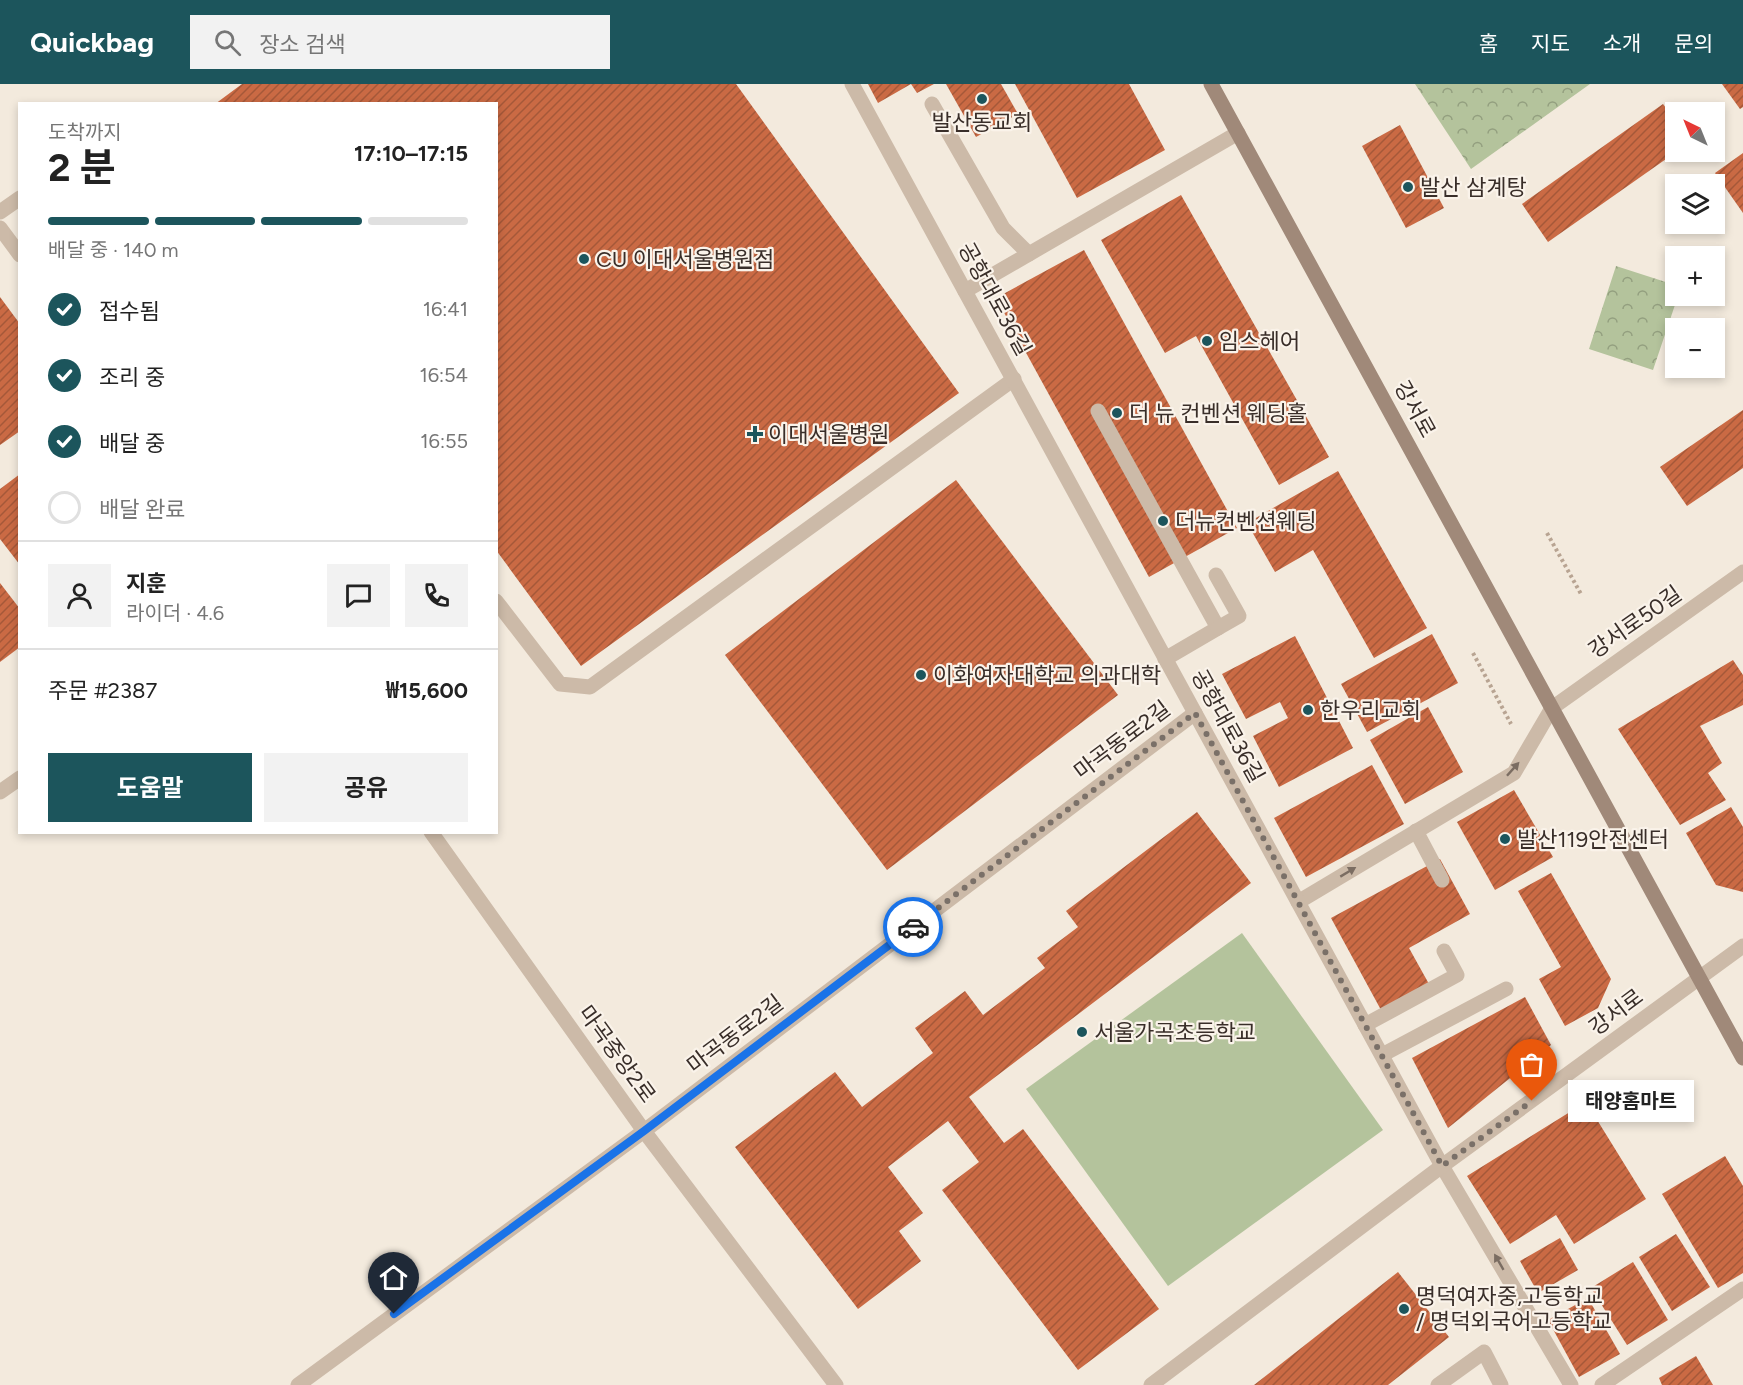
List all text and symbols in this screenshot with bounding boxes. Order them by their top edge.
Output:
search box [190,15,610,69]
text: Quickbag [30,25,154,59]
icon: search [211,26,244,59]
text: 장소 검색 [259,31,346,58]
text: 홈 [1479,31,1498,56]
text: 지도 [1531,31,1570,56]
text: 소개 [1603,31,1641,56]
text: 문의 [1674,31,1713,56]
marker: 발산동교회 [975,92,989,106]
north arrow [1665,102,1725,162]
map controls [1665,102,1725,378]
place label: 발산동교회 [931,109,1033,136]
text: 도착까지 [48,120,122,144]
text: 17:10–17:15 [354,140,468,167]
text: 2 분 [48,144,116,191]
place label: 발산 삼계탕 [1420,174,1527,201]
button: layers [1665,174,1725,234]
marker: 발산 삼계탕 [1401,180,1415,194]
text: 배달 중 · 140 m [48,238,179,262]
street label: 공항대로36길 [953,238,1037,360]
place label: CU 이대서울병원점 [596,246,775,273]
button: + [1665,246,1725,306]
marker: CU 이대서울병원점 [577,252,591,266]
icon: check [48,293,81,326]
text: 16:41 [423,297,468,321]
text: 접수됨 [99,298,160,325]
button: − [1665,318,1725,378]
place label: 임스헤어 [1219,328,1300,355]
marker: 임스헤어 [1200,334,1214,348]
icon: check [48,359,81,392]
text: 16:54 [419,363,468,387]
text: 조리 중 [99,364,165,391]
street label: 강서로 [1388,376,1442,442]
place label: 더 뉴 컨벤션 웨딩홀 [1129,400,1307,427]
marker: 더 뉴 컨벤션 웨딩홀 [1110,406,1124,420]
place label: 이대서울병원 [768,421,889,448]
icon: check [48,425,81,458]
marker: 이대서울병원 [746,425,764,443]
text: 16:55 [420,429,468,453]
text: 배달 중 [99,430,165,457]
text: 배달 완료 [99,496,185,523]
place label: 더뉴컨벤션웨딩 [1175,508,1317,535]
marker: 더뉴컨벤션웨딩 [1156,514,1170,528]
button: person [48,564,111,627]
button: chat [327,564,390,627]
button: phone [405,564,468,627]
text: 지훈 [126,570,166,597]
street label: 강서로50길 [1583,580,1687,664]
text: 라이더 · 4.6 [126,601,224,625]
place label: 이화여자대학교 의과대학 [933,662,1161,689]
street label: 공항대로36길 [1186,665,1270,787]
marker: 이화여자대학교 의과대학 [914,668,928,682]
text: 주문 #2387 [48,677,157,704]
text: ₩15,600 [386,677,468,704]
street label: 마곡동로2길 [1069,695,1175,785]
place label: 한우리교회 [1320,697,1421,724]
marker: 한우리교회 [1301,703,1315,717]
button: 도움말 [48,753,252,822]
button: 공유 [264,753,468,822]
one-way arrow [1506,762,1520,777]
place label: 발산119안전센터 [1517,826,1669,853]
marker: 발산119안전센터 [1498,832,1512,846]
one-way arrow [1340,867,1356,878]
courier [883,897,943,957]
icon: car [897,911,930,944]
street label: 강서로 [1584,983,1648,1041]
street label: 마곡동로2길 [682,989,788,1079]
street label: 마곡중앙2로 [573,1000,661,1108]
place label: 서울가곡초등학교 [1094,1019,1256,1046]
marker: 서울가곡초등학교 [1075,1025,1089,1039]
pin [1506,1039,1557,1101]
icon: bag [1515,1048,1548,1081]
callout: 태양홈마트 [1568,1080,1694,1122]
text: 태양홈마트 [1585,1089,1677,1113]
pin [368,1252,419,1314]
one-way arrow [1494,1253,1504,1270]
icon: home [377,1261,410,1294]
place label: 명덕여자중,고등학교 / 명덕외국어고등학교 [1416,1283,1612,1335]
marker: 명덕여자중,고등학교 / 명덕외국어고등학교 [1397,1302,1411,1316]

